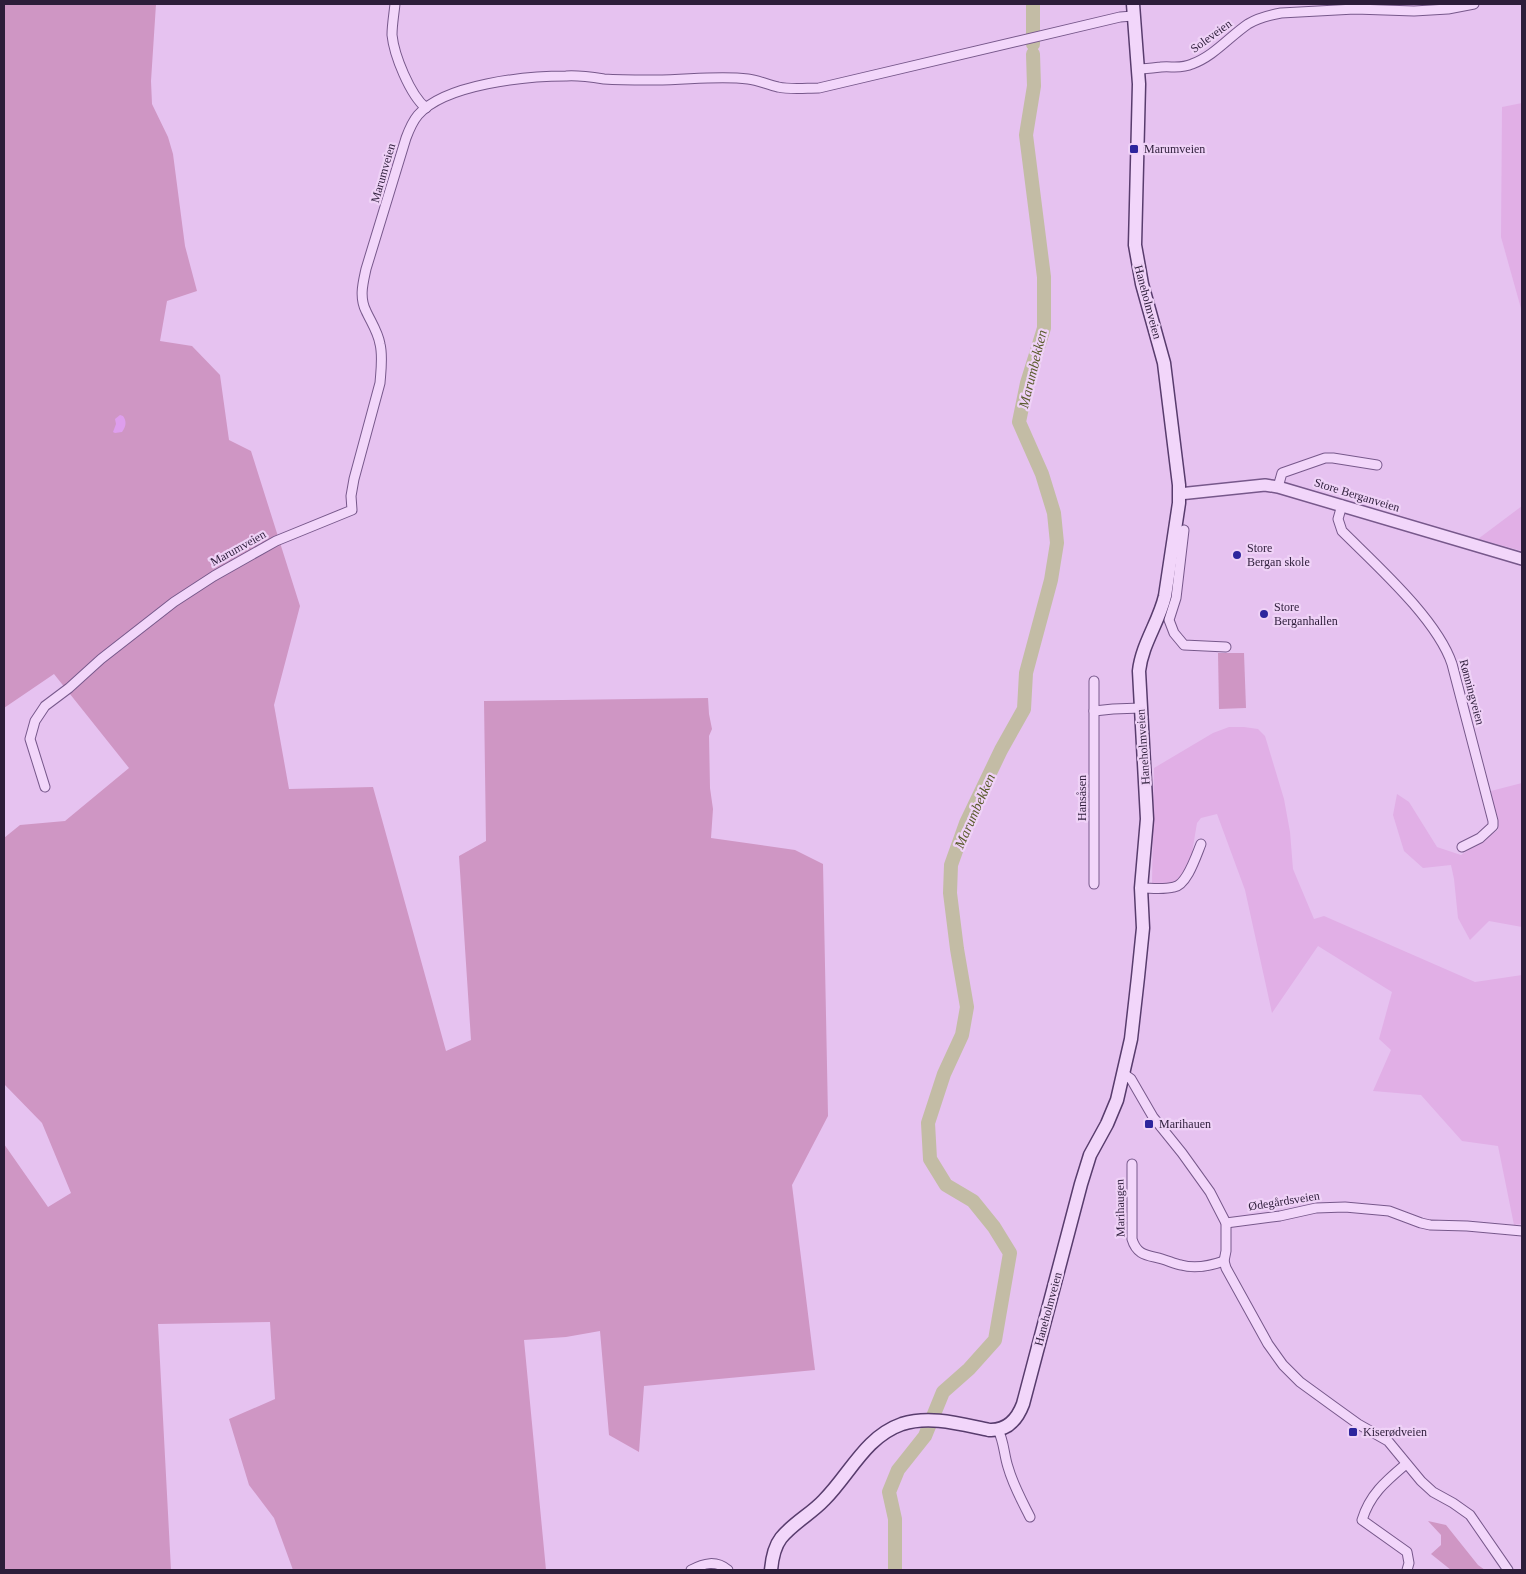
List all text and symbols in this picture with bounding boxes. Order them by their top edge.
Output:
street label: Soleveien [1188,16,1234,56]
street label: Marumveien [368,142,398,204]
place label: Marumveien [1144,142,1205,156]
marker: Marumveien [1128,143,1140,155]
street label: Haneholmveien [1131,263,1165,341]
water label: Marumbekken [1016,328,1050,411]
street label: Store Berganveien [1313,475,1401,515]
street label: Marumveien [208,527,268,569]
place label: Store Bergan skole [1247,541,1310,569]
marker: Store Bergan skole [1231,549,1243,561]
place label: Store Berganhallen [1274,600,1338,628]
marker: Store Berganhallen [1258,608,1270,620]
street label: Rønningveien [1457,658,1487,726]
street label: Haneholmveien [1133,709,1153,785]
water label: Marumbekken [951,771,998,852]
street label: Hansåsen [1075,775,1089,821]
place label: Marihauen [1159,1117,1211,1131]
marker: Marihauen [1143,1118,1155,1130]
street label: Marihaugen [1112,1179,1128,1237]
street label: Ødegårdsveien [1247,1188,1321,1214]
street label: Haneholmveien [1031,1270,1065,1348]
place label: Kiserødveien [1363,1425,1427,1439]
marker: Kiserødveien [1347,1426,1359,1438]

